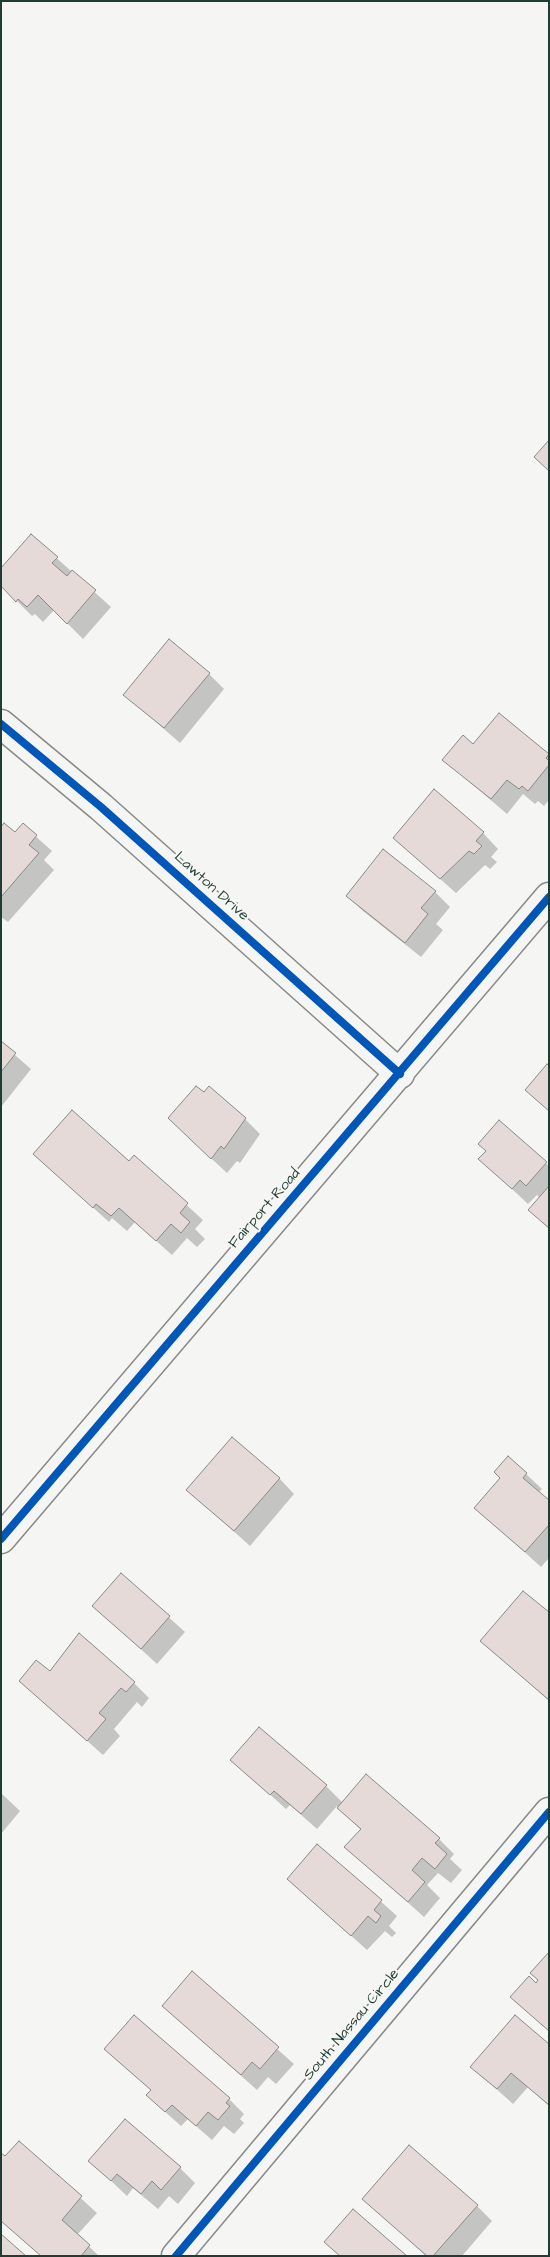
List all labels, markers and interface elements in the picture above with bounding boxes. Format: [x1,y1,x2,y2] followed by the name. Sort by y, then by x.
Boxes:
[170,849,252,925] street label: Lawton Drive
[225,1165,305,1253] street label: Fairport Road
[300,1966,404,2084] street label: South Nassau Circle

